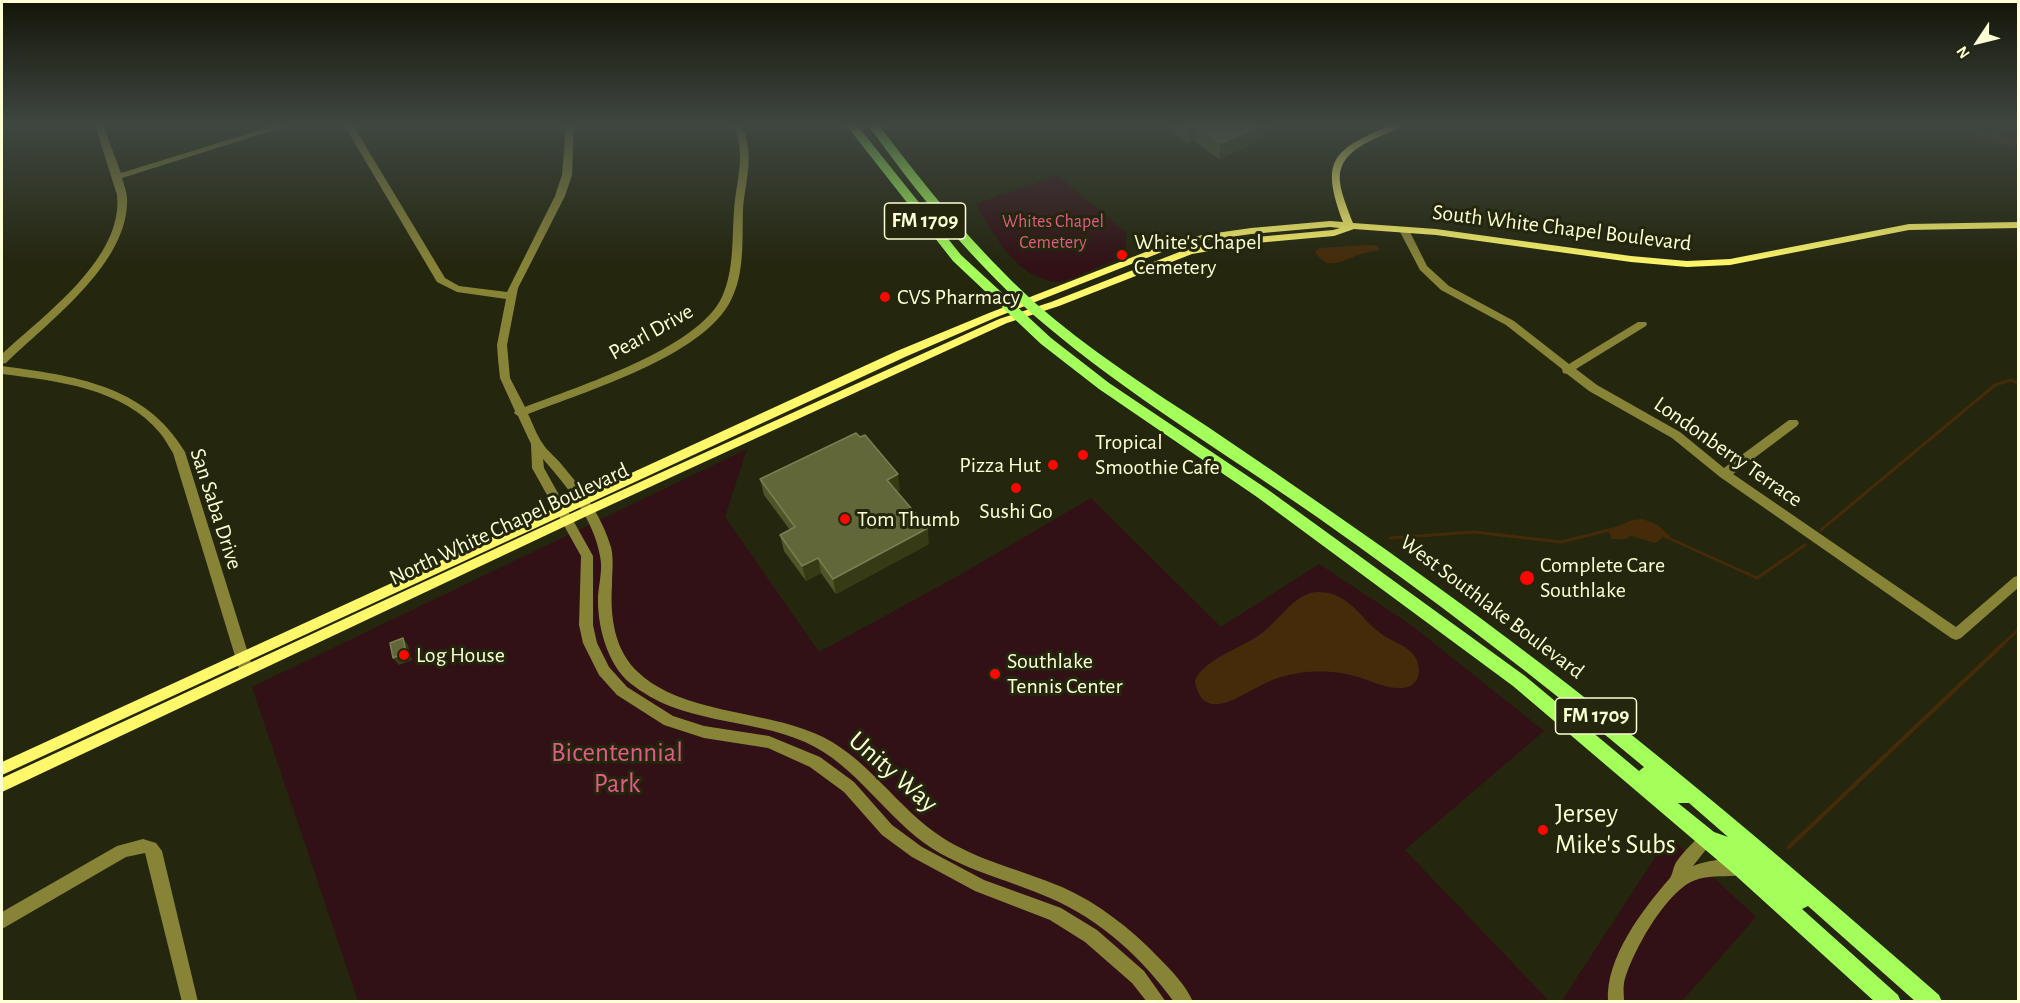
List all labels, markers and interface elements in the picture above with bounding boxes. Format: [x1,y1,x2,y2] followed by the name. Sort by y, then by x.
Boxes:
[1948,12,2008,72] north arrow
[1954,43,1973,61] text: N
[1431,199,1693,257] street label: South White Chapel Boulevard
[884,203,966,239] road number: FM 1709
[1002,211,1104,254] park label: Whites Chapel Cemetery
[1134,229,1262,280] place label: White's Chapel Cemetery
[1115,248,1129,262] marker: White's Chapel Cemetery
[897,284,1020,310] place label: CVS Pharmacy
[878,290,892,304] marker: CVS Pharmacy
[604,298,698,366] street label: Pearl Drive
[1649,391,1807,513] street label: Londonberry Terrace
[1095,429,1220,481] place label: Tropical Smoothie Cafe
[184,445,248,573] street label: San Saba Drive
[1076,448,1090,462] marker: Tropical Smoothie Cafe
[959,452,1041,478] place label: Pizza Hut
[385,457,633,591] street label: North White Chapel Boulevard
[1046,458,1060,472] marker: Pizza Hut
[1009,481,1023,495] marker: Sushi Go
[979,498,1053,524] place label: Sushi Go
[857,506,960,532] place label: Tom Thumb
[838,512,852,526] marker: Tom Thumb
[1395,529,1589,685] street label: West Southlake Boulevard
[1540,552,1665,604] place label: Complete Care Southlake
[1518,569,1536,587] marker: Complete Care Southlake
[416,642,505,668] place label: Log House
[397,648,411,662] marker: Log House
[1007,648,1122,700] place label: Southlake Tennis Center
[988,667,1002,681] marker: Southlake Tennis Center
[1556,698,1636,734] road number: FM 1709
[842,724,944,820] street label: Unity Way
[551,737,683,800] park label: Bicentennial Park
[1555,798,1676,861] place label: Jersey Mike's Subs
[1536,823,1550,837] marker: Jersey Mike's Subs

